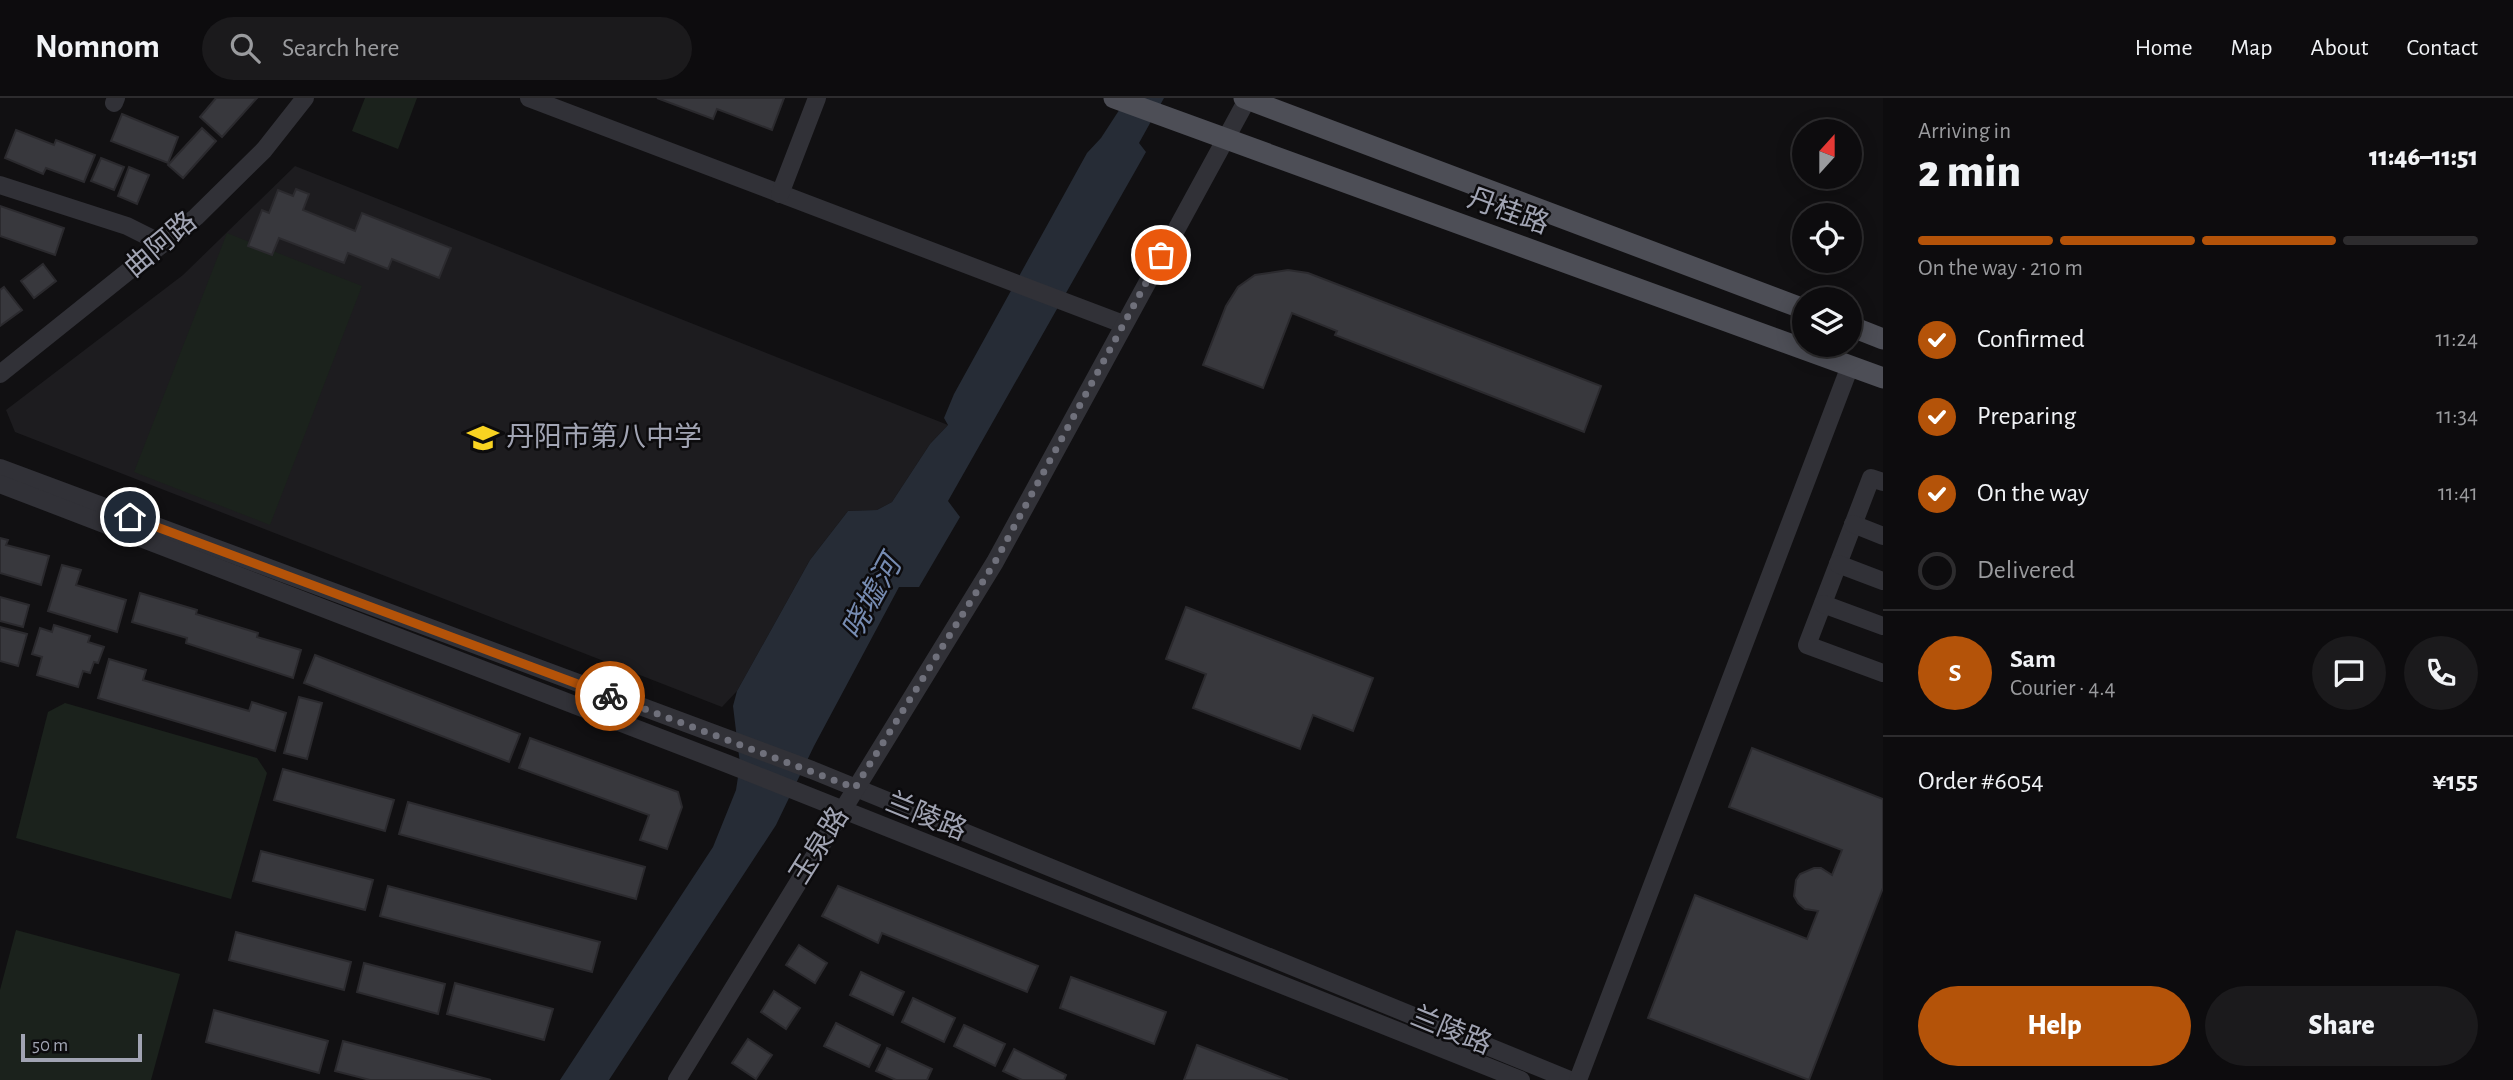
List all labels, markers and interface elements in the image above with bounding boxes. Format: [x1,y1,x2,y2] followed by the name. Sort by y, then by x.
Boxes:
[202,17,692,80] search box
[226,29,264,67] icon: search
[35,31,160,64] text: Nomnom
[282,35,400,61] text: Search here
[2135,36,2193,60] text: Home
[2231,36,2273,60] text: Map
[2311,36,2368,60] text: About
[2406,36,2478,60] text: Contact
[1792,119,1862,189] north arrow
[1792,119,1862,357] map controls
[1918,120,2011,143] text: Arriving in
[2369,144,2478,170] text: 11:46–11:51
[1918,149,2021,195] text: 2 min
[1464,183,1553,240] street label: 丹桂路
[1792,203,1862,273] button: locate
[119,206,202,283] street label: 曲阿路
[1131,225,1191,285] pin
[1142,236,1180,274] icon: bag
[1918,257,2083,280] text: On the way · 210 m
[1792,287,1862,357] button: layers
[1918,321,1956,359] icon: check
[1977,326,2085,352] text: Confirmed
[2435,328,2478,351] text: 11:24
[1918,398,1956,436] icon: check
[1977,403,2076,429] text: Preparing
[2436,405,2478,428] text: 11:34
[466,421,500,455] school or university icon: 丹阳市第八中学
[506,422,702,452] place label: 丹阳市第八中学
[1918,475,1956,513] icon: check
[1977,480,2089,506] text: On the way
[2438,482,2478,505] text: 11:41
[100,487,160,547] pin
[111,498,149,536] icon: home
[835,546,909,645] water label: 哓墟河
[1977,557,2075,583] text: Delivered
[2312,636,2386,710] button: chat
[2404,636,2478,710] button: phone
[2010,646,2056,672] text: Sam
[1949,660,1961,686] text: S
[575,661,645,731] courier
[591,677,629,715] icon: bike
[2010,677,2116,700] text: Courier · 4.4
[1918,768,2044,794] text: Order #6054
[2432,768,2478,794] text: ¥155
[882,786,971,846] street label: 兰陵路
[784,802,854,889] street label: 玉泉路
[1918,986,2191,1066] button: Help
[2205,986,2478,1066] button: Share
[1407,1000,1496,1060] street label: 兰陵路
[21,1031,142,1063] scale bar
[32,1036,68,1055] text: 50 m

